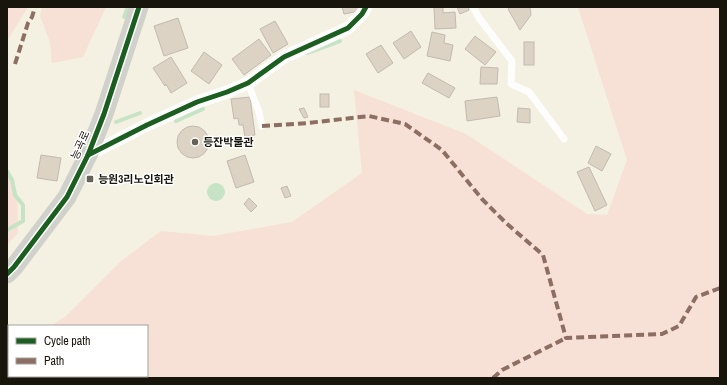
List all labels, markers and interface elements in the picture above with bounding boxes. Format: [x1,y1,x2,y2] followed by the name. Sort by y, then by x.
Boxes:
[67,128,93,162] street label: 능곡로
[203,135,254,149] place label: 등잔박물관
[190,137,200,147] marker: 등잔박물관
[98,172,174,186] place label: 능원3리노인회관
[85,174,95,184] marker: 능원3리노인회관
[8,325,148,377] legend
[44,333,91,349] text: Cycle path
[44,353,64,369] text: Path

